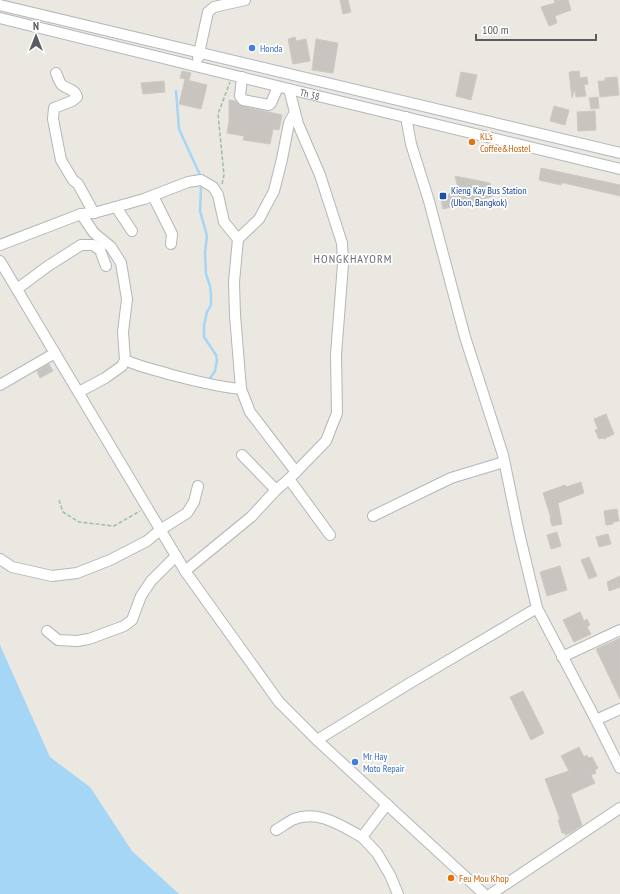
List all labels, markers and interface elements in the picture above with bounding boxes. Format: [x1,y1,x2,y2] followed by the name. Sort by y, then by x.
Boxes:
[16,16,56,56] north arrow
[476,16,596,42] scale bar
[33,19,39,33] text: N
[482,22,509,37] text: 100 m
[260,42,282,55] place label: Honda
[247,43,257,53] marker: Honda
[299,85,321,103] street label: Th 38
[480,130,531,155] place label: KL's Coffee&Hostel
[467,137,477,147] marker: KL's Coffee&Hostel
[451,184,527,209] place label: Kieng Kay Bus Station (Ubon, Bangkok)
[438,191,448,201] marker: Kieng Kay Bus Station (Ubon, Bangkok)
[314,251,392,266] district label: HONGKHAYORM
[363,750,405,775] place label: Mr Hay Moto Repair
[350,757,360,767] marker: Mr Hay Moto Repair
[459,872,509,885] place label: Feu Mou Khop
[446,873,456,883] marker: Feu Mou Khop

